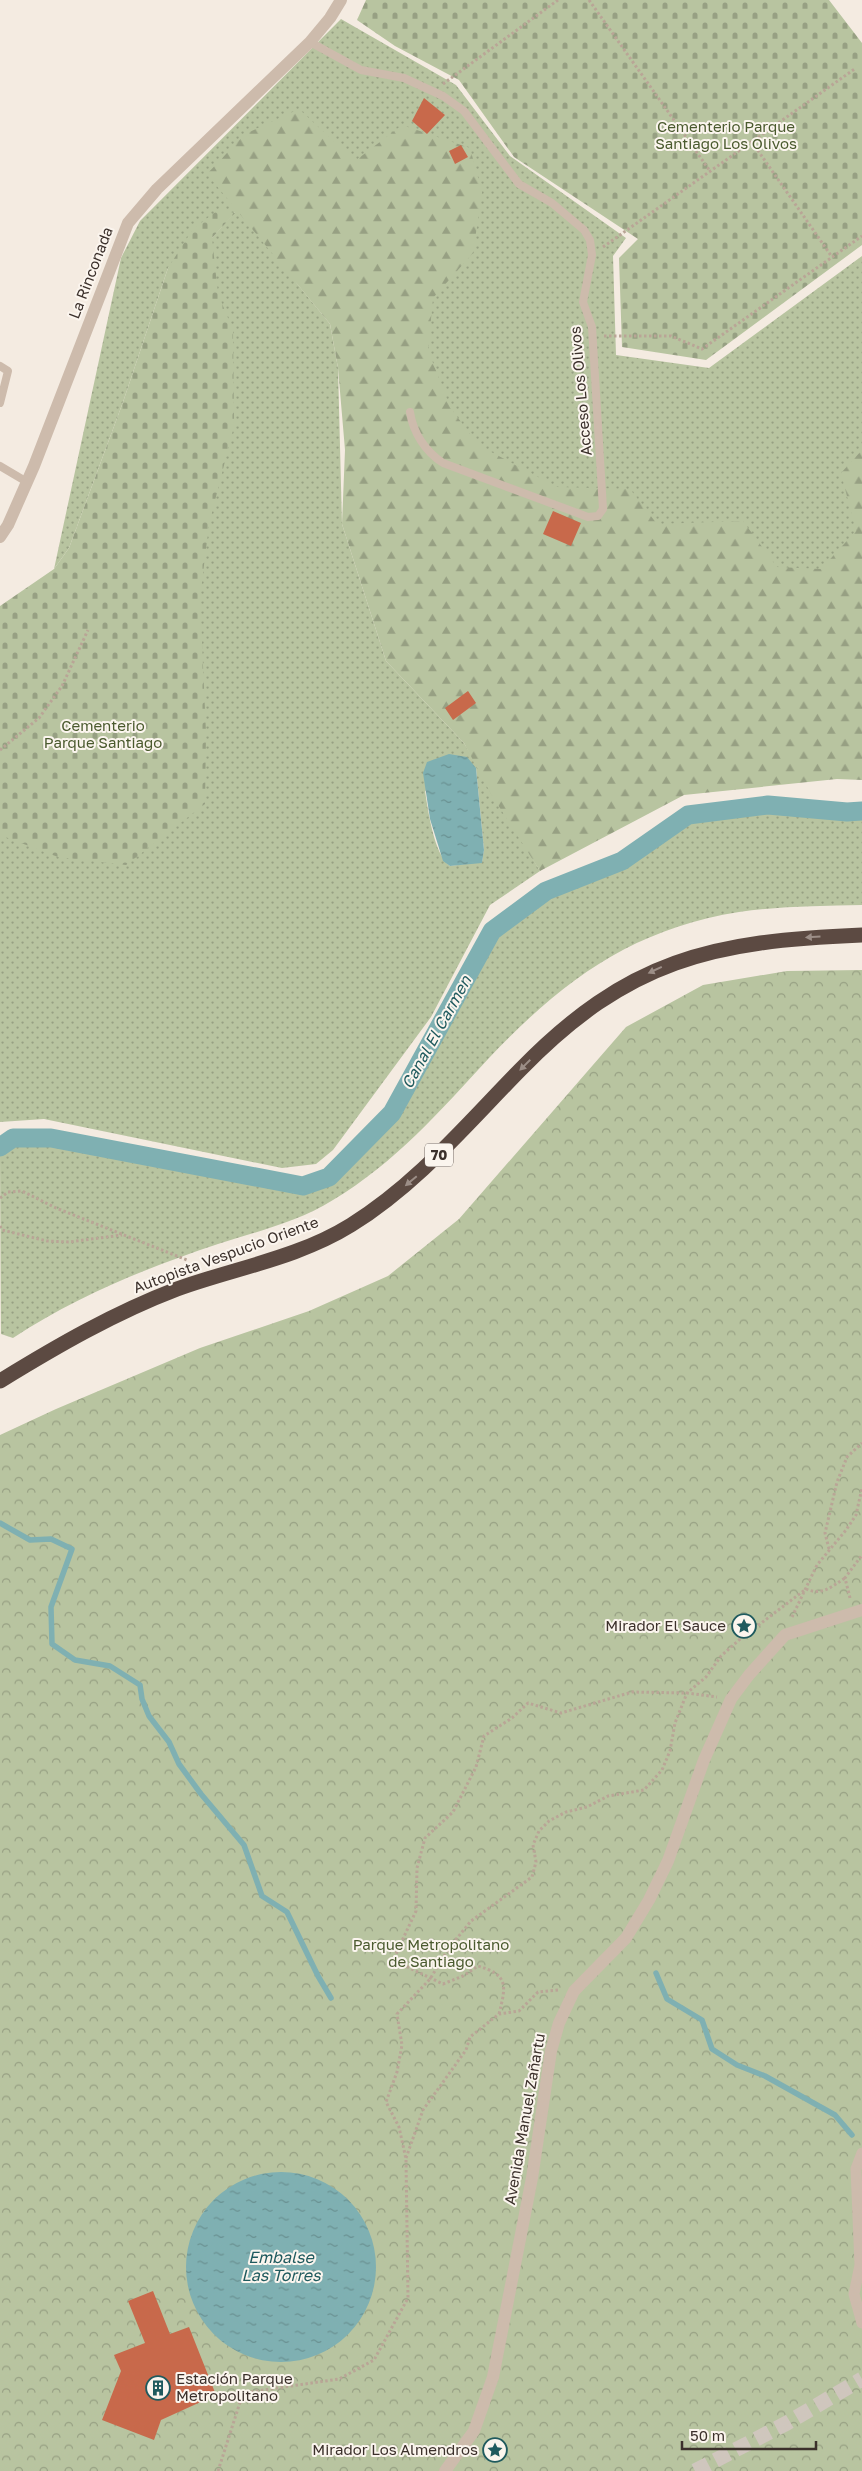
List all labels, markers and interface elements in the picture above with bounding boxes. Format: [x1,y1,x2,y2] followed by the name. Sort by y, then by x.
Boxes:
[655,117,797,152] park label: Cementerio Parque Santiago Los Olivos
[64,224,116,321] street label: La Rinconada
[565,326,595,456] street label: Acceso Los Olivos
[44,716,162,751] park label: Cementerio Parque Santiago
[805,934,821,942] one-way arrow
[648,967,662,975] one-way arrow
[397,971,476,1092] water label: Canal El Carmen
[519,1059,531,1071] one-way arrow
[425,1144,453,1166] road number: 70
[405,1176,418,1187] one-way arrow
[131,1212,321,1296] street label: Autopista Vespucio Oriente
[731,1613,757,1639] place icon: Mirador El Sauce
[605,1616,726,1634] place label: Mirador El Sauce
[353,1935,509,1970] park label: Parque Metropolitano de Santiago
[500,2032,548,2206] street label: Avenida Manuel Zañartu
[242,2247,322,2285] water label: Embalse Las Torres
[176,2369,293,2404] place label: Estación Parque Metropolitano
[145,2375,171,2401] building icon: Estación Parque Metropolitano
[682,2418,816,2450] scale bar
[690,2426,725,2444] text: 50 m
[482,2437,508,2463] place icon: Mirador Los Almendros
[312,2440,478,2458] place label: Mirador Los Almendros

